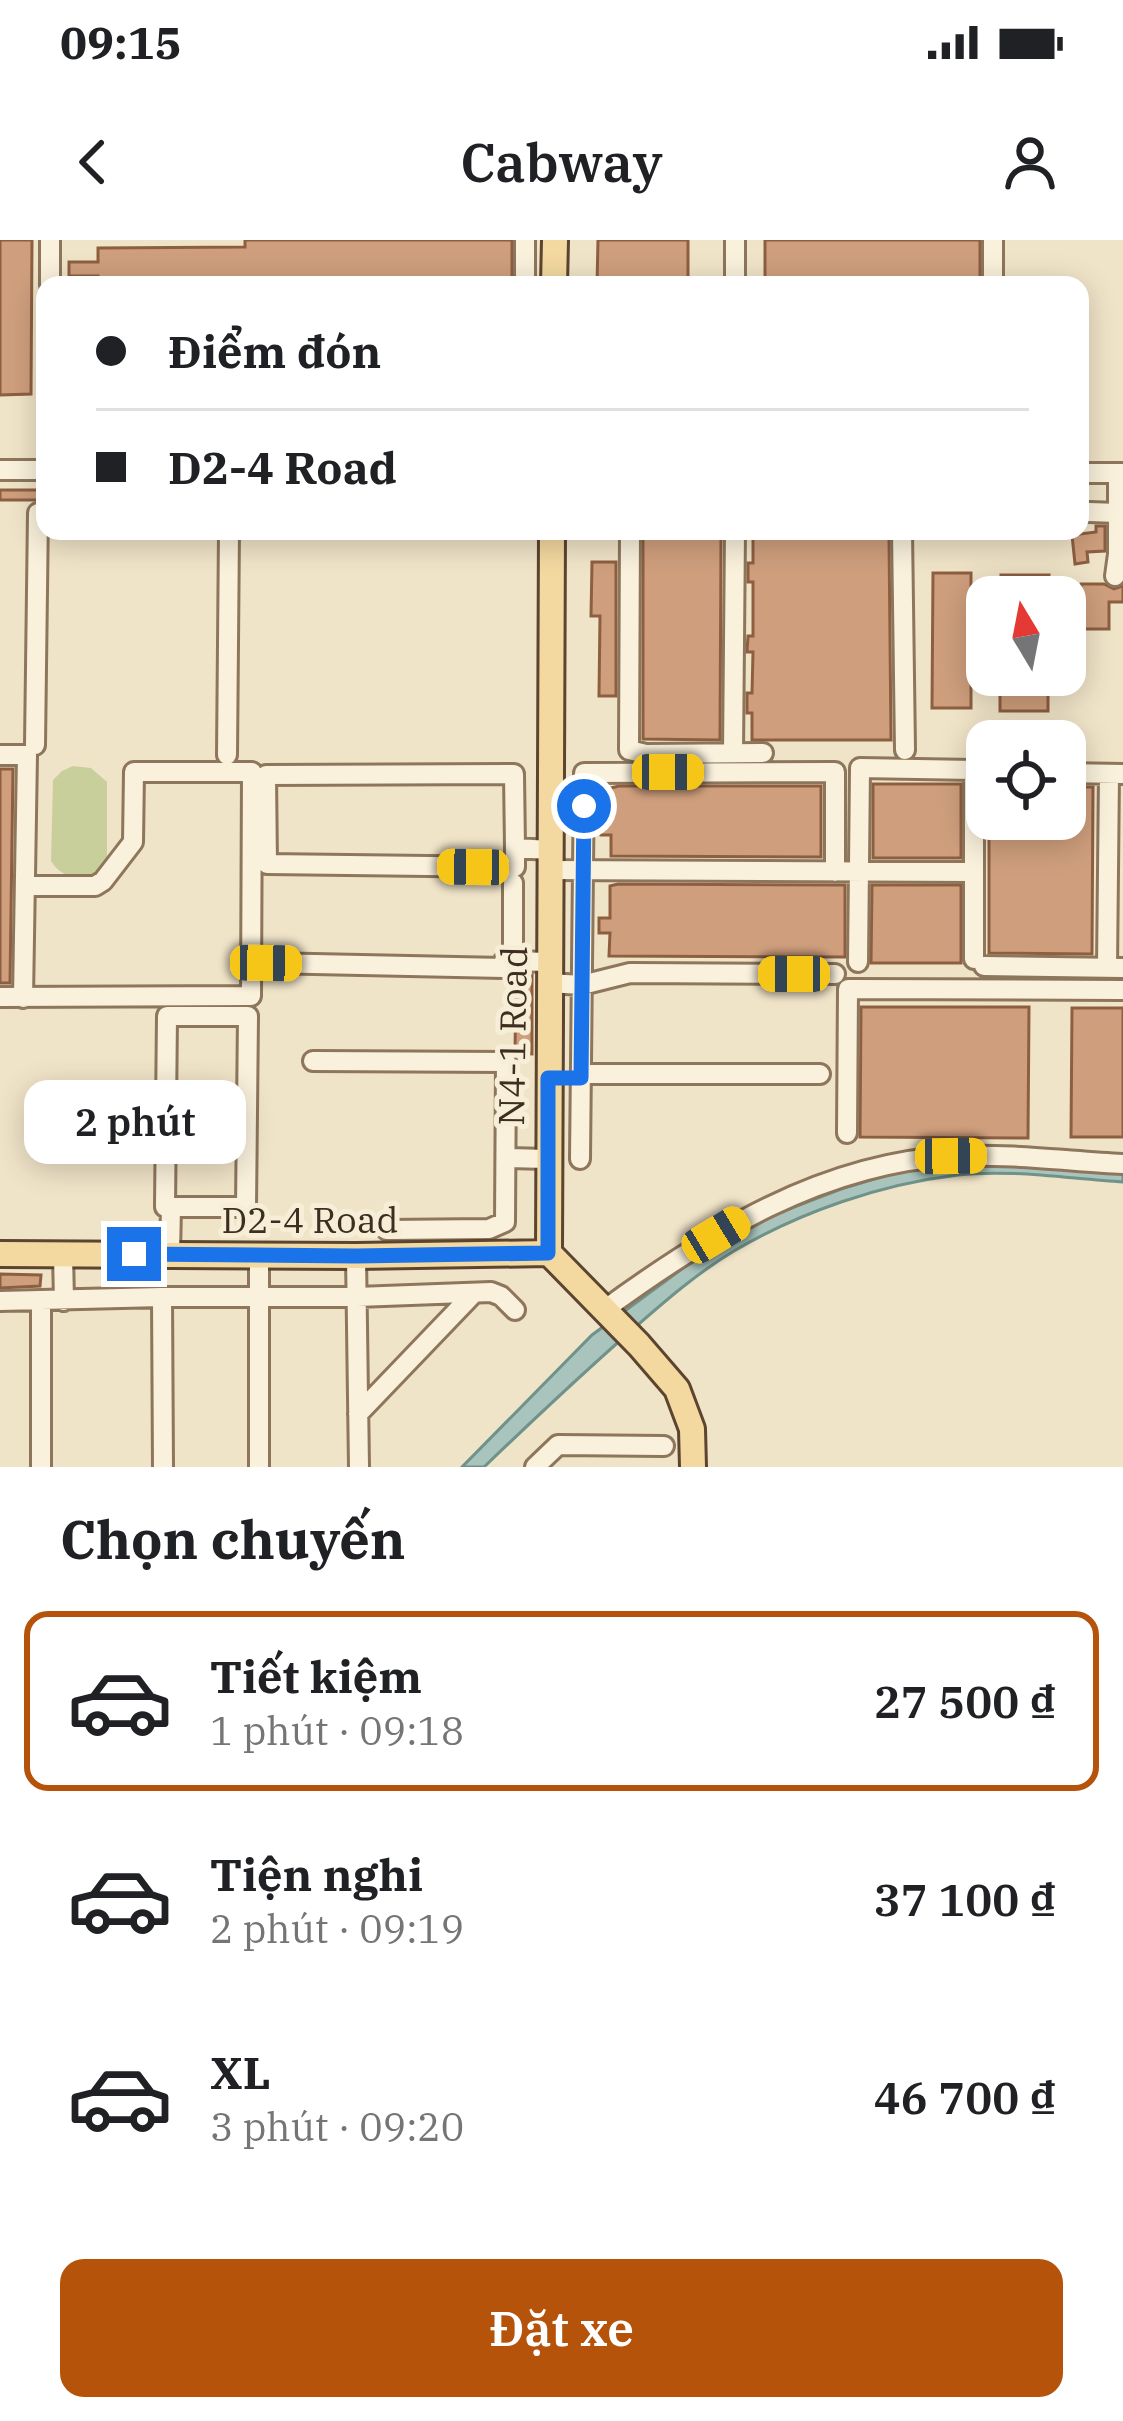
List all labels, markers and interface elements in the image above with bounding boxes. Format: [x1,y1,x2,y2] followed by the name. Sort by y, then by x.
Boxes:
[60,13,182,71] text: 09:15
[460,127,663,197] text: Cabway
[60,129,126,195] icon: back
[997,129,1063,195] icon: person
[168,322,381,380] text: Điểm đón
[168,438,397,496] text: D2-4 Road
[966,576,1086,696] north arrow
[966,576,1086,840] map controls
[966,720,1086,840] button: locate
[632,754,704,790] car
[557,779,611,833] route start
[437,848,509,886] car
[230,944,302,982] car
[487,946,537,1126] street label: N4-1 Road
[758,956,830,992] car
[23,1080,245,1164] callout: 2 phút
[74,1096,196,1147] text: 2 phút
[915,1137,987,1175] car
[222,1196,398,1243] street label: D2-4 Road
[676,1201,756,1269] car
[107,1227,161,1281] route end
[60,1504,406,1574] text: Chọn chuyến
[66,1647,174,1755] icon: car
[210,1647,422,1705] text: Tiết kiệm
[874,1672,1057,1730] text: 27 500 ₫
[210,1705,464,1756] text: 1 phút · 09:18
[66,1845,174,1953] icon: car
[210,1845,423,1903] text: Tiện nghi
[874,1870,1057,1928] text: 37 100 ₫
[210,1903,464,1954] text: 2 phút · 09:19
[66,2043,174,2151] icon: car
[210,2043,271,2101] text: XL
[874,2068,1057,2126] text: 46 700 ₫
[210,2101,464,2152] text: 3 phút · 09:20
[60,2259,1063,2397] button: Đặt xe

